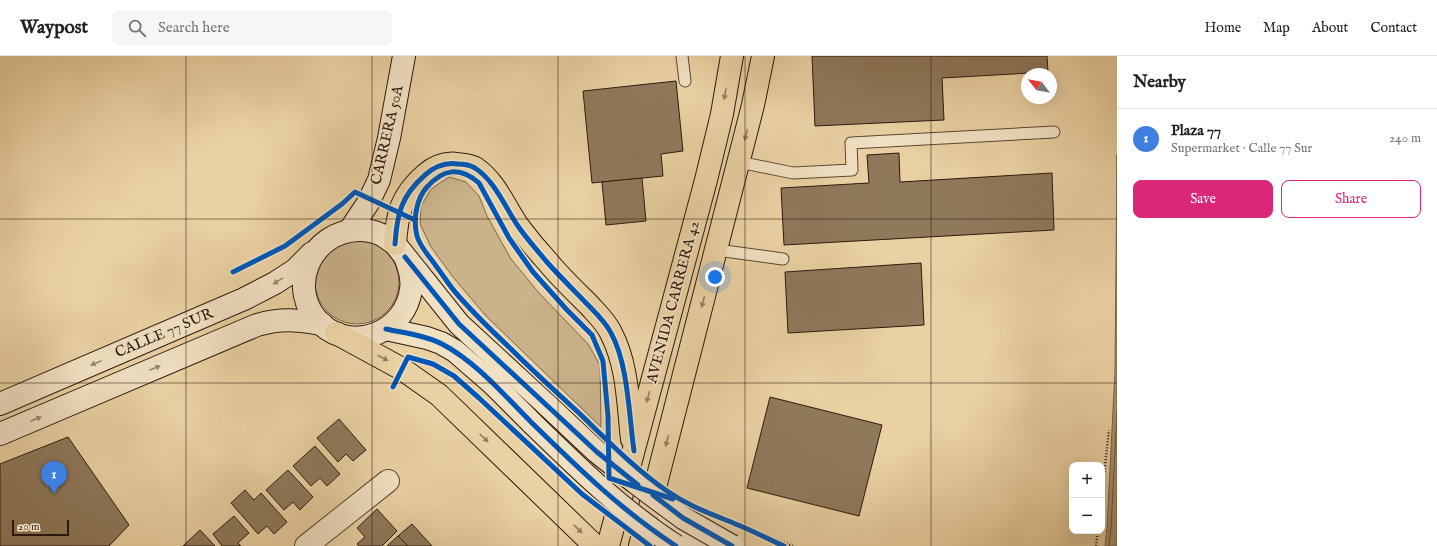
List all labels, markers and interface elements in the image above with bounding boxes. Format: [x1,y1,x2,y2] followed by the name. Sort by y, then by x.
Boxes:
[112,10,392,46] search box
[20,16,88,40] text: Waypost
[126,17,148,39] icon: search
[158,18,230,37] text: Search here
[1205,19,1241,37] text: Home
[1263,19,1290,37] text: Map
[1312,19,1348,37] text: About
[1370,19,1417,37] text: Contact
[1021,68,1057,104] north arrow
[1133,72,1186,93] text: Nearby
[366,83,408,187] street label: CARRERA 50A
[722,88,728,100] one-way arrow
[1171,121,1221,140] text: Plaza 77
[742,129,748,141] one-way arrow
[1144,130,1148,147] text: 1
[1389,130,1421,147] text: 240 m
[1171,140,1312,157] text: Supermarket · Calle 77 Sur
[1133,180,1273,218] button: Save
[1281,180,1421,218] button: Share
[642,219,704,386] street label: AVENIDA CARRERA 42
[705,267,725,287] your location
[273,277,283,285] one-way arrow
[700,296,706,308] one-way arrow
[112,304,217,362] street label: CALLE 77 SUR
[377,355,389,362] one-way arrow
[90,360,101,366] one-way arrow
[150,365,161,371] one-way arrow
[645,391,651,403] one-way arrow
[30,416,41,422] one-way arrow
[479,434,489,443] one-way arrow
[664,435,670,448] one-way arrow
[41,461,67,494] pin: 1
[1069,462,1105,534] map controls
[1069,462,1105,498] button: +
[1069,498,1105,534] button: −
[12,518,69,537] scale bar
[18,520,39,534] text: 20 m
[573,524,583,534] one-way arrow

